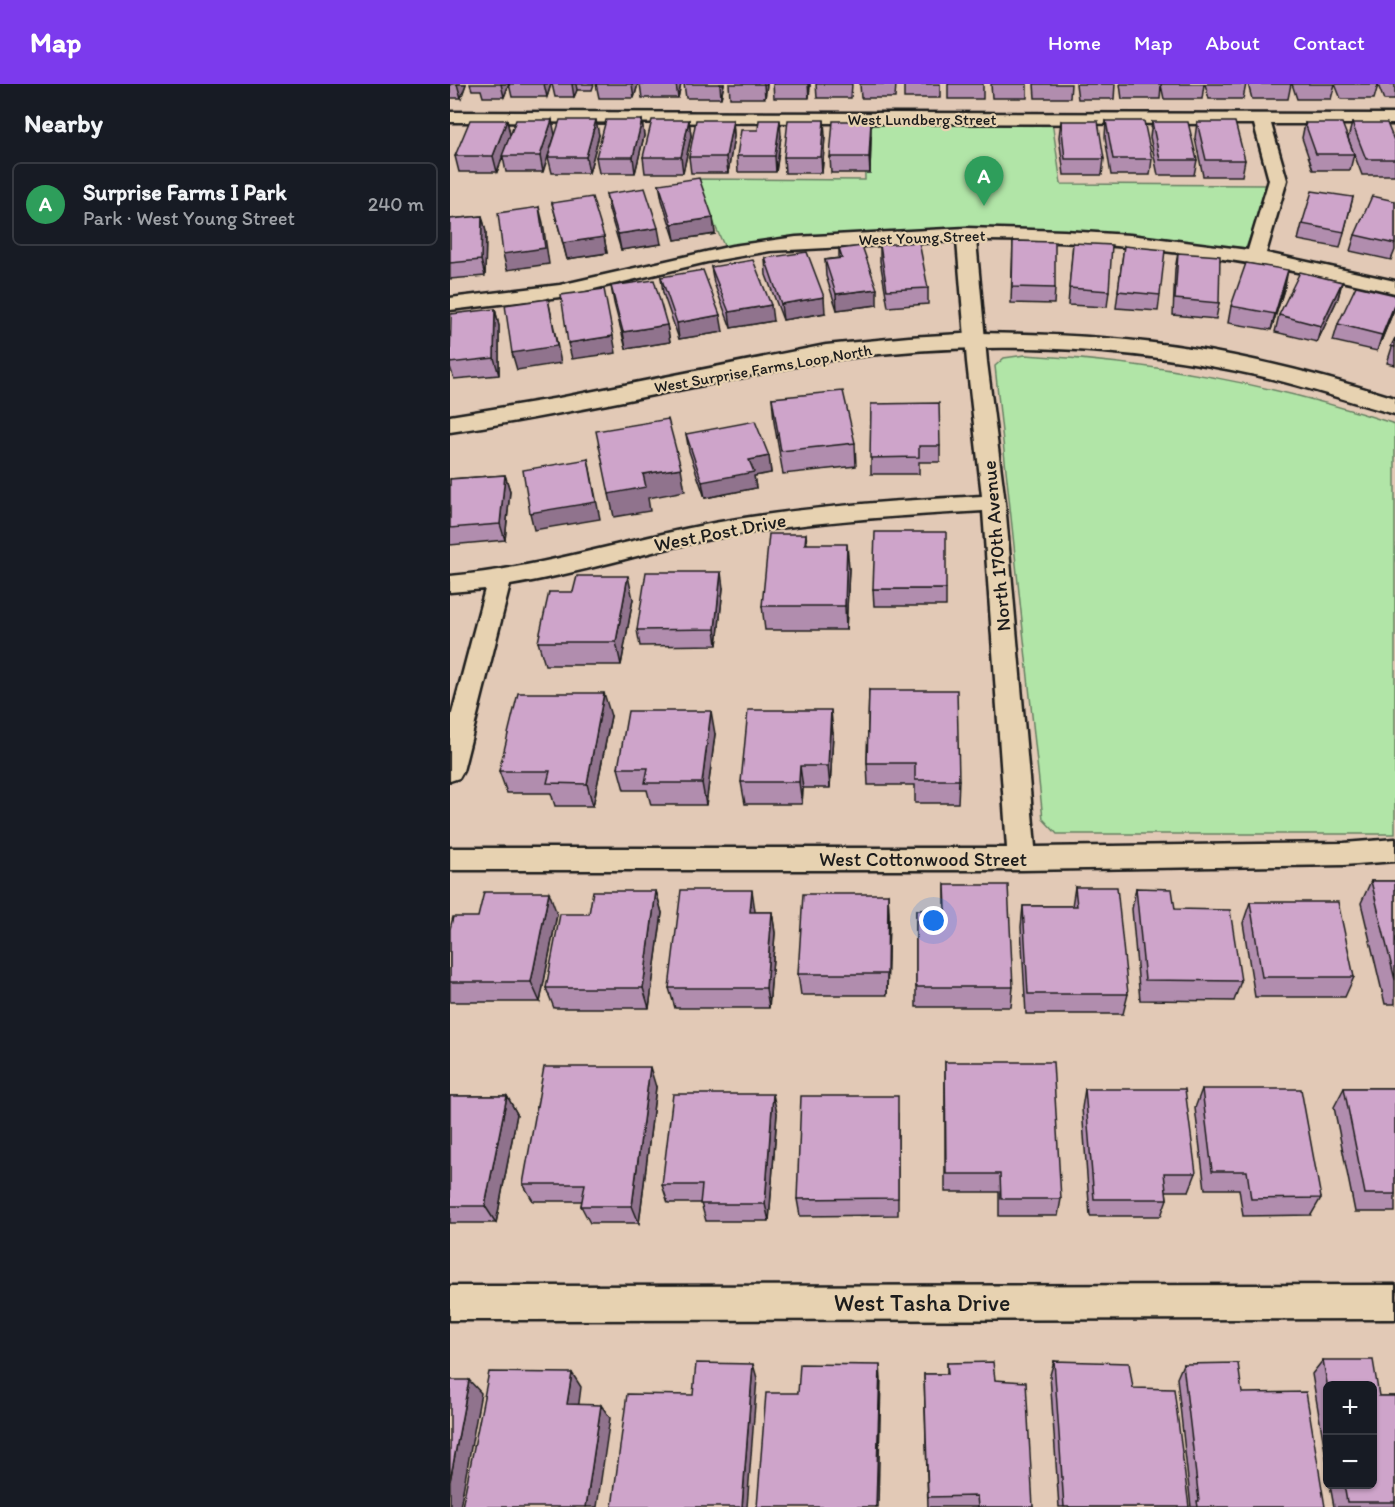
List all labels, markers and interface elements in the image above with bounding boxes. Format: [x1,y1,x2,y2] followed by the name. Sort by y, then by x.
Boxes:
[30,25,81,59] text: Map
[1048,30,1101,55] text: Home
[1134,30,1173,55] text: Map
[1206,30,1260,55] text: About
[1293,30,1365,55] text: Contact
[24,107,103,139] text: Nearby
[848,110,996,129] street label: West Lundberg Street
[964,156,1004,206] pin: A
[83,179,287,206] text: Surprise Farms I Park
[39,192,52,216] text: A
[368,192,424,216] text: 240 m
[83,206,295,230] text: Park · West Young Street
[858,226,986,249] street label: West Young Street
[653,340,874,397] street label: West Surprise Farms Loop North
[977,460,1015,632] street label: North 170th Avenue
[652,507,788,557] street label: West Post Drive
[819,847,1028,871] street label: West Cottonwood Street
[919,906,948,935] your location
[834,1288,1010,1317] street label: West Tasha Drive
[1323,1381,1377,1489] map controls
[1323,1381,1377,1435] button: +
[1323,1435,1377,1489] button: −

